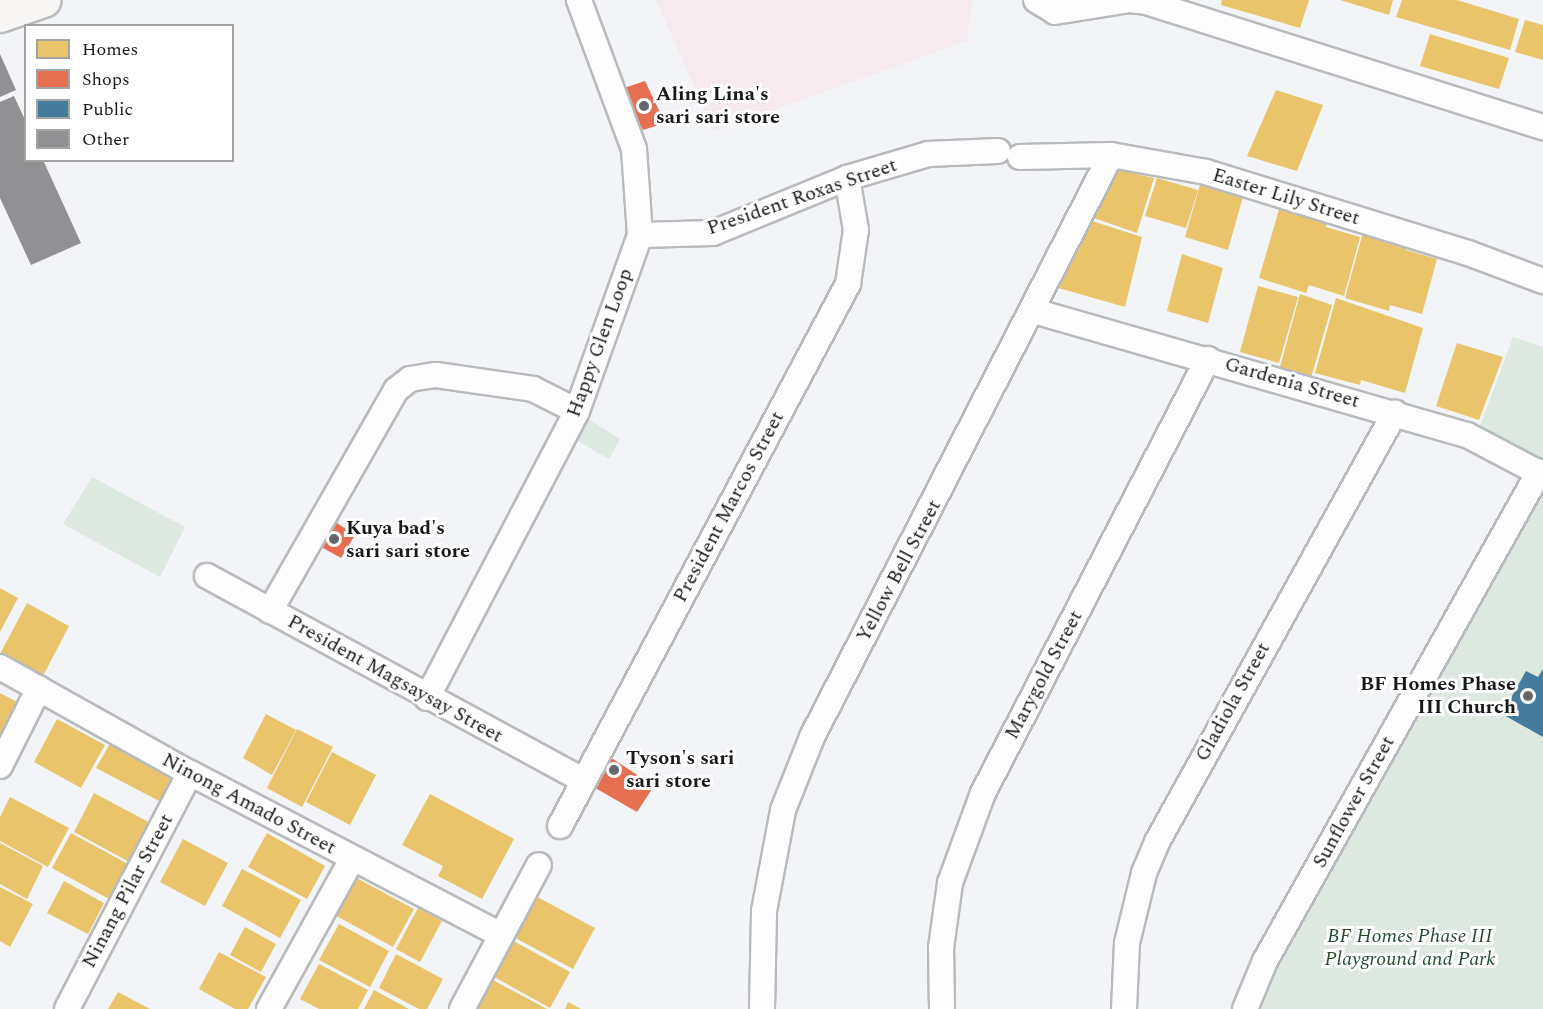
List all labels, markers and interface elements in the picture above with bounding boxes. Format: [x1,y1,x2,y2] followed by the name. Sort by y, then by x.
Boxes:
[24,24,234,162] legend
[82,36,138,63] text: Homes
[82,66,130,93] text: Shops
[656,83,780,130] place label: Aling Lina's sari sari store
[82,96,133,123] text: Public
[637,99,651,113] marker: Aling Lina's sari sari store
[82,126,129,153] text: Other
[704,153,900,241] street label: President Roxas Street
[1209,163,1363,231] street label: Easter Lily Street
[562,265,638,421] street label: Happy Glen Loop
[1222,352,1362,414] street label: Gardenia Street
[668,407,790,607] street label: President Marcos Street
[851,496,947,646] street label: Yellow Bell Street
[346,516,470,563] place label: Kuya bad's sari sari store
[327,532,341,546] marker: Kuya bad's sari sari store
[1000,606,1088,744] street label: Marygold Street
[283,610,507,748] street label: President Magsaysay Street
[1190,638,1276,766] street label: Gladiola Street
[1360,672,1516,719] place label: BF Homes Phase III Church
[1521,689,1535,703] marker: BF Homes Phase III Church
[1308,732,1400,872] street label: Sunflower Street
[626,746,735,793] place label: Tyson's sari sari store
[158,748,340,860] street label: Ninong Amado Street
[607,763,621,777] marker: Tyson's sari sari store
[77,810,179,972] street label: Ninang Pilar Street
[1324,924,1496,971] park label: BF Homes Phase III Playground and Park

